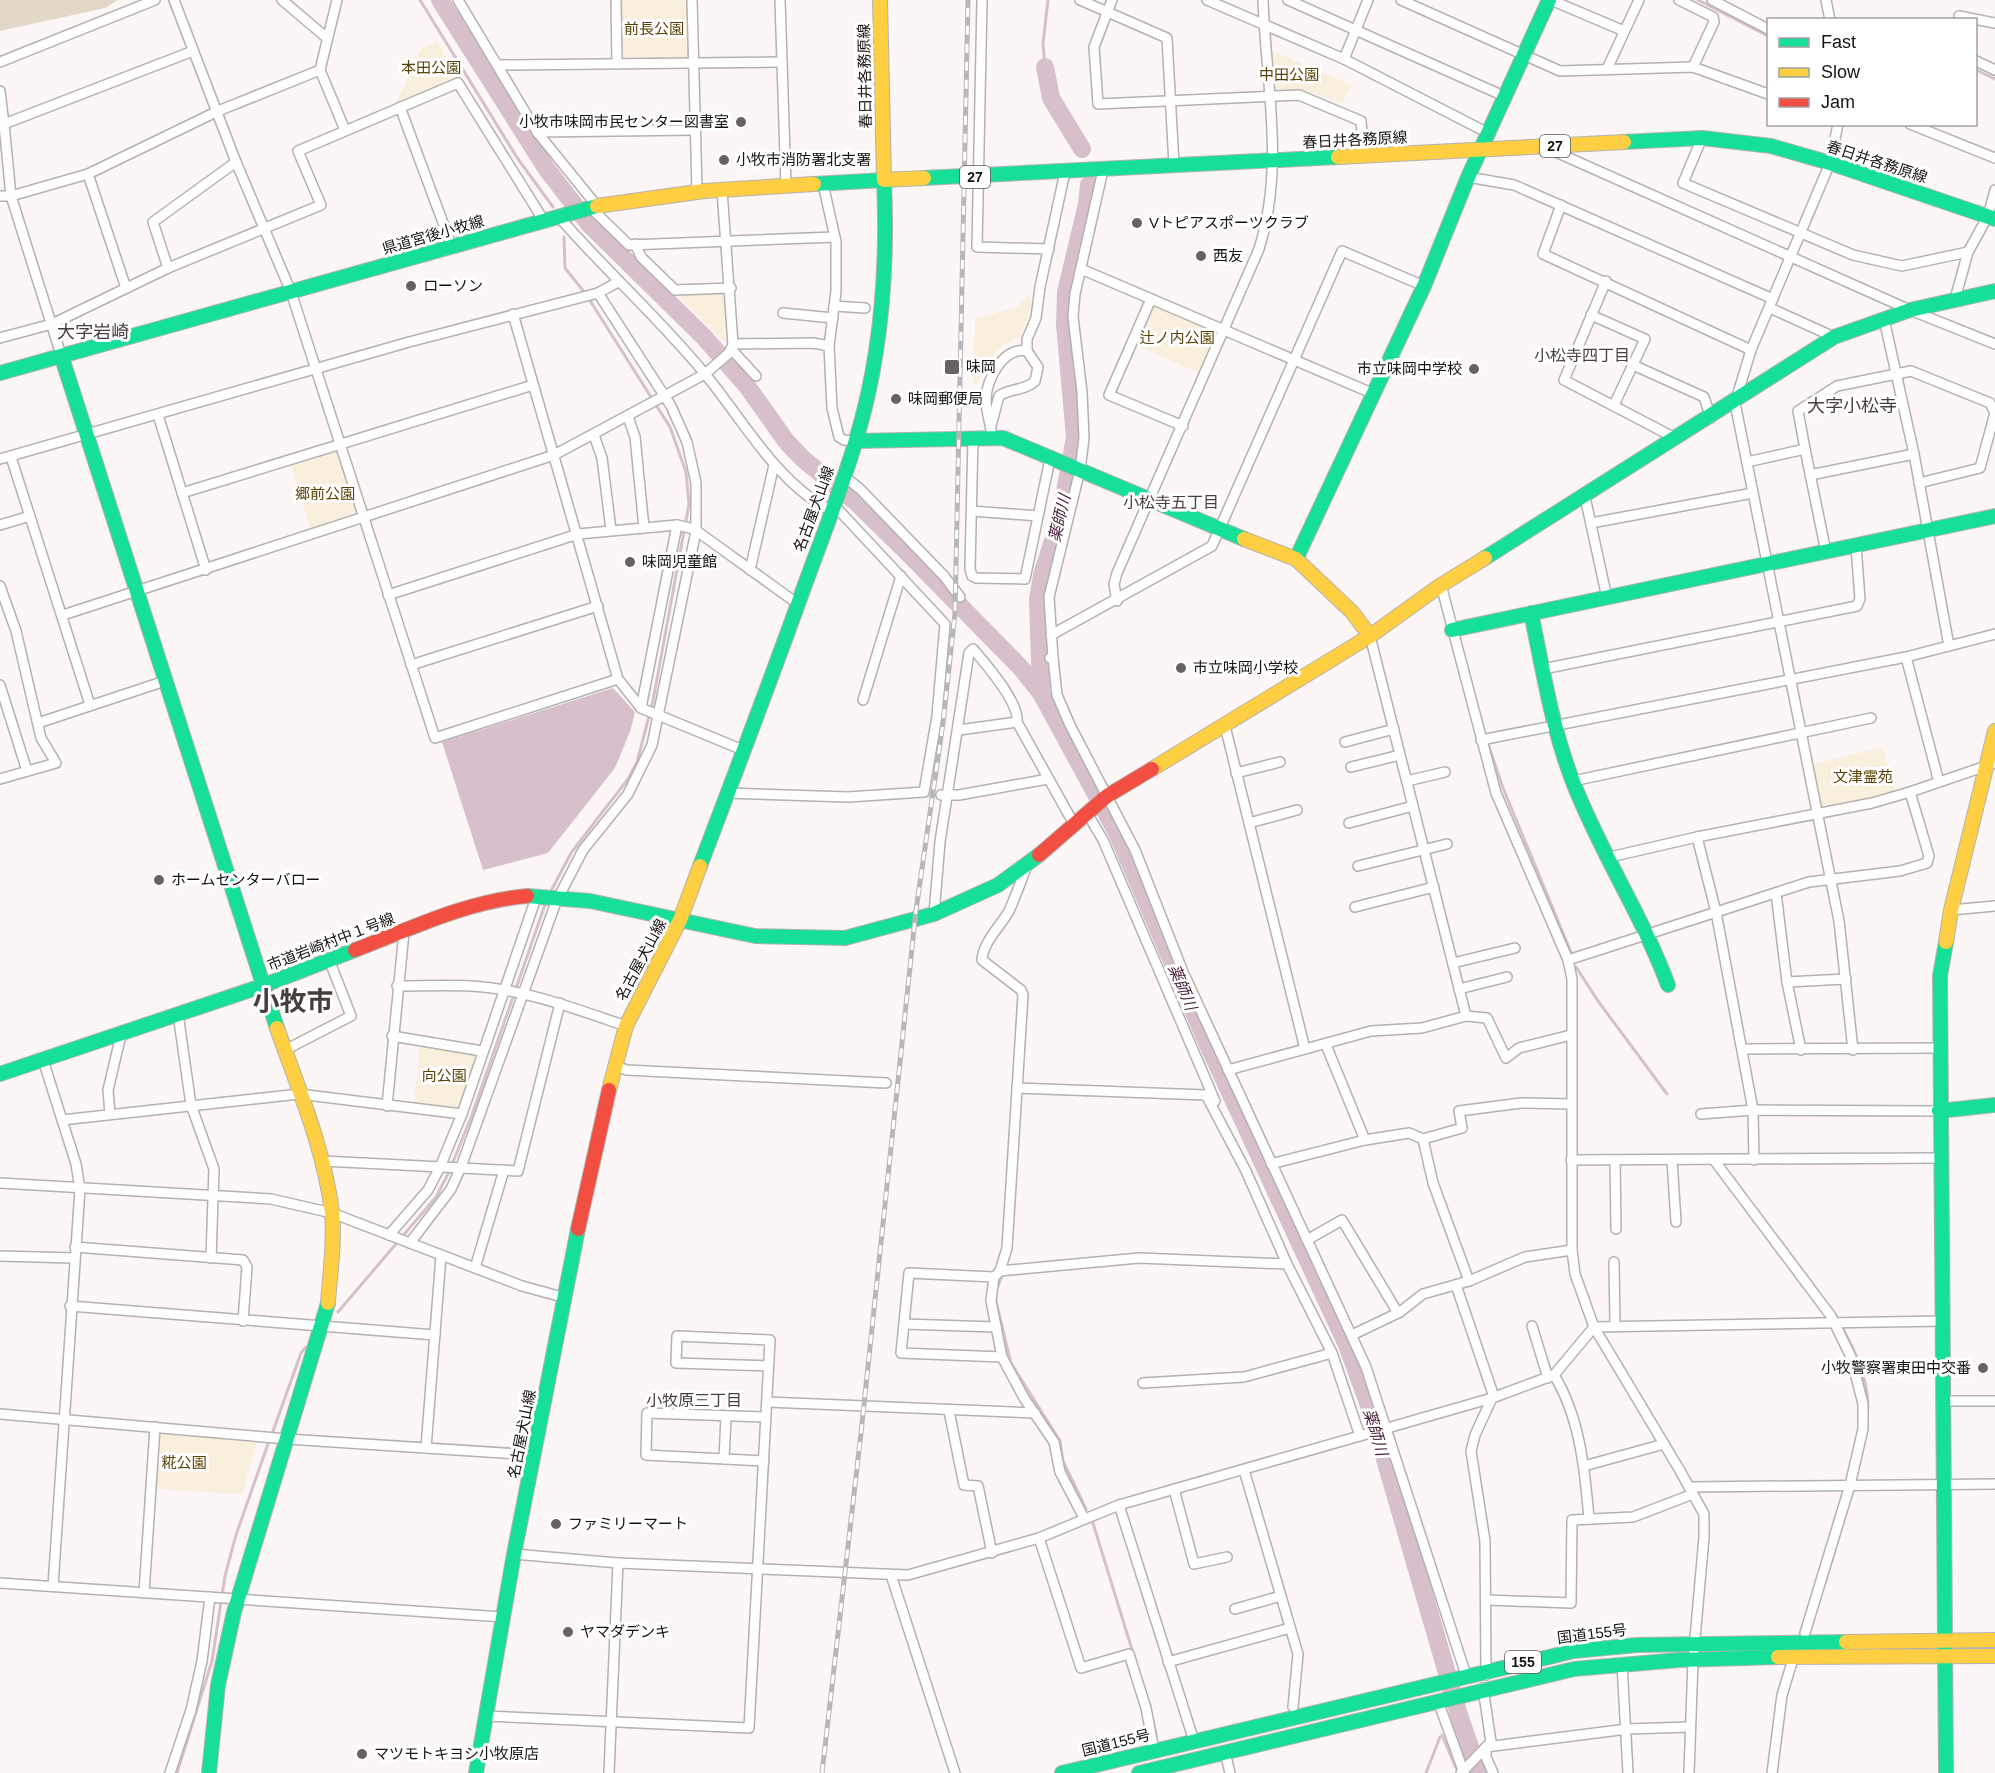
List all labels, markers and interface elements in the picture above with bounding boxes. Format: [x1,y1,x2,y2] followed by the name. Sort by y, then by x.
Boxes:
[1767,18,1977,126] legend
[624,20,684,37] park label: 前長公園
[855,23,874,129] street label: 春日井各務原線
[1821,32,1856,52] text: Fast
[401,59,461,76] park label: 本田公園
[1821,62,1861,82] text: Slow
[1259,66,1319,83] park label: 中田公園
[1821,92,1855,112] text: Jam
[519,113,729,130] place label: 小牧市味岡市民センター図書室
[734,115,748,129] marker: 小牧市味岡市民センター図書室
[1302,128,1408,151] street label: 春日井各務原線
[1540,135,1570,157] road number: 27
[1825,137,1930,186] street label: 春日井各務原線
[736,151,871,168] place label: 小牧市消防署北支署
[717,153,731,167] marker: 小牧市消防署北支署
[960,166,990,188] road number: 27
[380,212,486,257] street label: 県道宮後小牧線
[1149,214,1309,231] place label: Vトピアスポーツクラブ
[1130,216,1144,230] marker: Vトピアスポーツクラブ
[1213,247,1243,264] place label: 西友
[1194,249,1208,263] marker: 西友
[423,277,483,294] place label: ローソン
[404,279,418,293] marker: ローソン
[57,322,129,342] district label: 大字岩崎
[1139,329,1215,346] park label: 辻ノ内公園
[1534,347,1630,364] district label: 小松寺四丁目
[943,358,961,376] marker: 味岡
[966,358,996,375] place label: 味岡
[1357,360,1462,377] place label: 市立味岡中学校
[1467,362,1481,376] marker: 市立味岡中学校
[908,390,983,407] place label: 味岡郵便局
[889,392,903,406] marker: 味岡郵便局
[1807,396,1897,416] district label: 大字小松寺
[790,464,837,554] street label: 名古屋犬山線
[295,485,355,502] park label: 郷前公園
[1046,491,1074,543] water label: 薬師川
[1123,494,1219,511] district label: 小松寺五丁目
[642,553,717,570] place label: 味岡児童館
[623,555,637,569] marker: 味岡児童館
[1193,659,1298,676] place label: 市立味岡小学校
[1174,661,1188,675] marker: 市立味岡小学校
[1833,768,1893,785] park label: 文津霊苑
[171,871,320,888] place label: ホームセンターバロー
[152,873,166,887] marker: ホームセンターバロー
[265,909,397,974] street label: 市道岩崎村中１号線
[612,916,669,1003] street label: 名古屋犬山線
[1165,962,1201,1014] water label: 薬師川
[253,987,334,1017] district label: 小牧市
[421,1067,467,1084] park label: 向公園
[1821,1359,1971,1376] place label: 小牧警察署東田中交番
[1976,1361,1990,1375] marker: 小牧警察署東田中交番
[505,1388,538,1480] street label: 名古屋犬山線
[646,1392,742,1409] district label: 小牧原三丁目
[1360,1407,1391,1459] water label: 薬師川
[161,1454,207,1471] park label: 糀公園
[568,1515,688,1532] place label: ファミリーマート
[549,1517,563,1531] marker: ファミリーマート
[1556,1621,1628,1646] street label: 国道155号
[580,1623,670,1640] place label: ヤマダデンキ
[561,1625,575,1639] marker: ヤマダデンキ
[1505,1651,1541,1673] road number: 155
[1080,1726,1152,1759] street label: 国道155号
[374,1745,539,1762] place label: マツモトキヨシ小牧原店
[355,1747,369,1761] marker: マツモトキヨシ小牧原店

